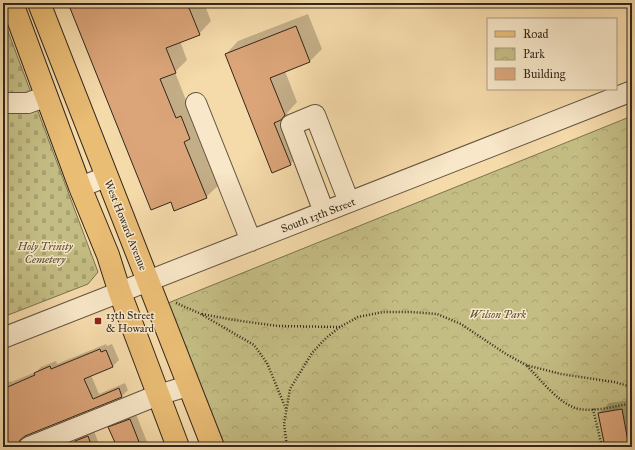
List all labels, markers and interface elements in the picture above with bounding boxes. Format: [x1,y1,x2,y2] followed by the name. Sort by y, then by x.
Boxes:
[487,18,617,90] legend
[523,27,549,41] text: Road
[523,47,545,61] text: Park
[523,67,566,82] text: Building
[101,178,150,273] street label: West Howard Avenue
[279,195,357,236] street label: South 13th Street
[16,240,73,266] park label: Holy Trinity Cemetery
[470,308,526,321] park label: Wilson Park
[106,309,155,335] place label: 13th Street & Howard
[93,316,103,326] marker: 13th Street & Howard

